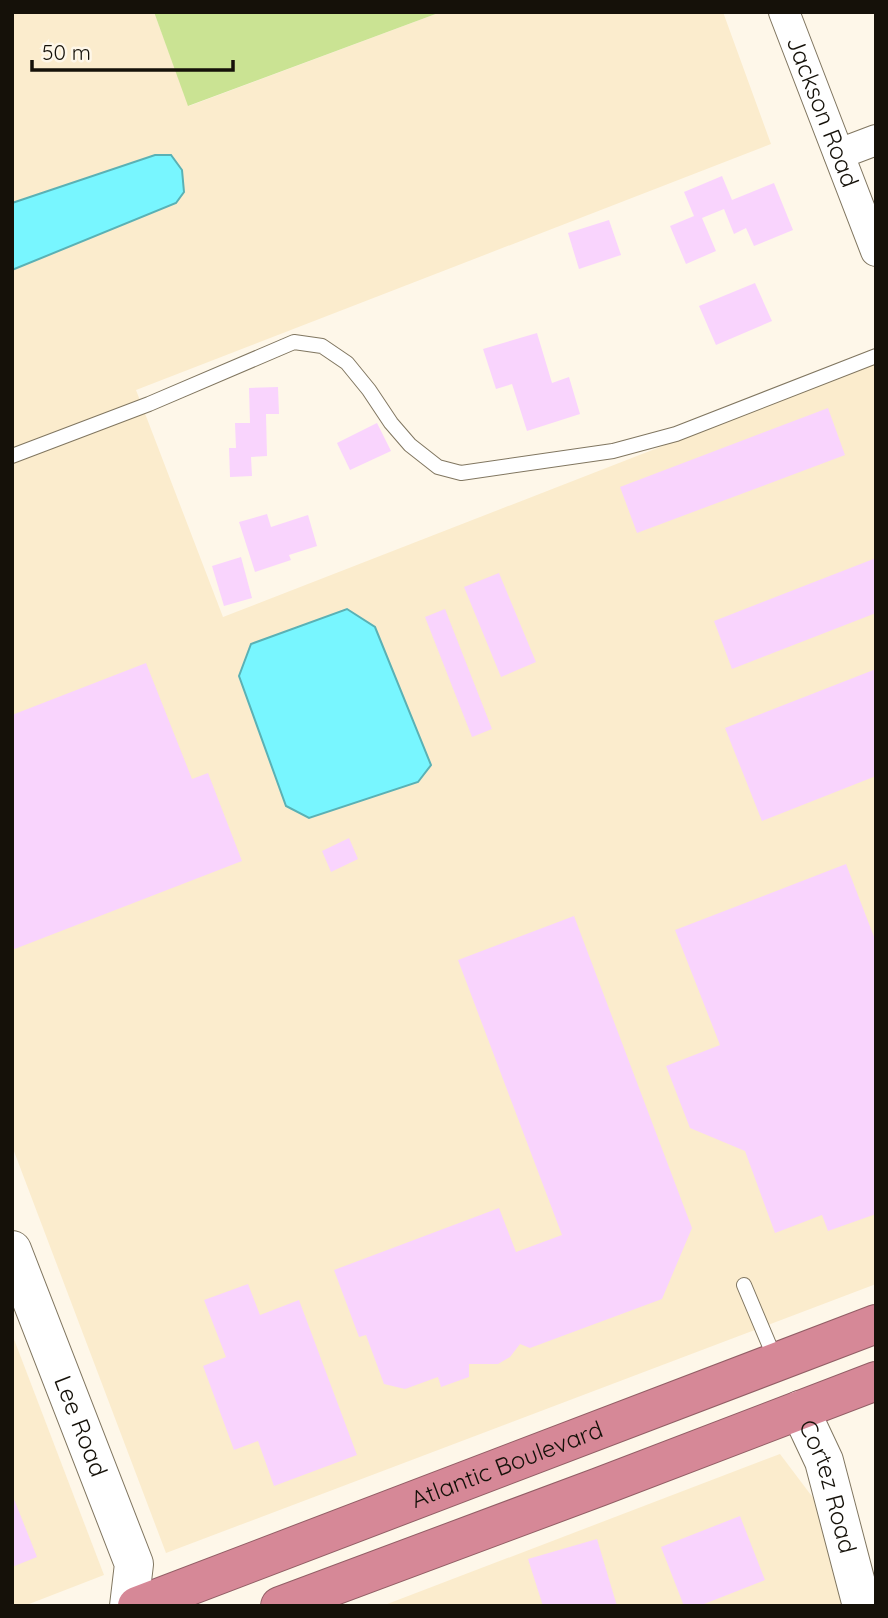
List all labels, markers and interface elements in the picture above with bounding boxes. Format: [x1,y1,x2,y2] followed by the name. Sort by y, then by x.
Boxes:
[32,28,233,72] scale bar
[781,32,866,191] street label: Jackson Road
[42,39,91,65] text: 50 m
[48,1371,115,1481] street label: Lee Road
[407,1414,607,1514] street label: Atlantic Boulevard
[793,1415,864,1556] street label: Cortez Road

